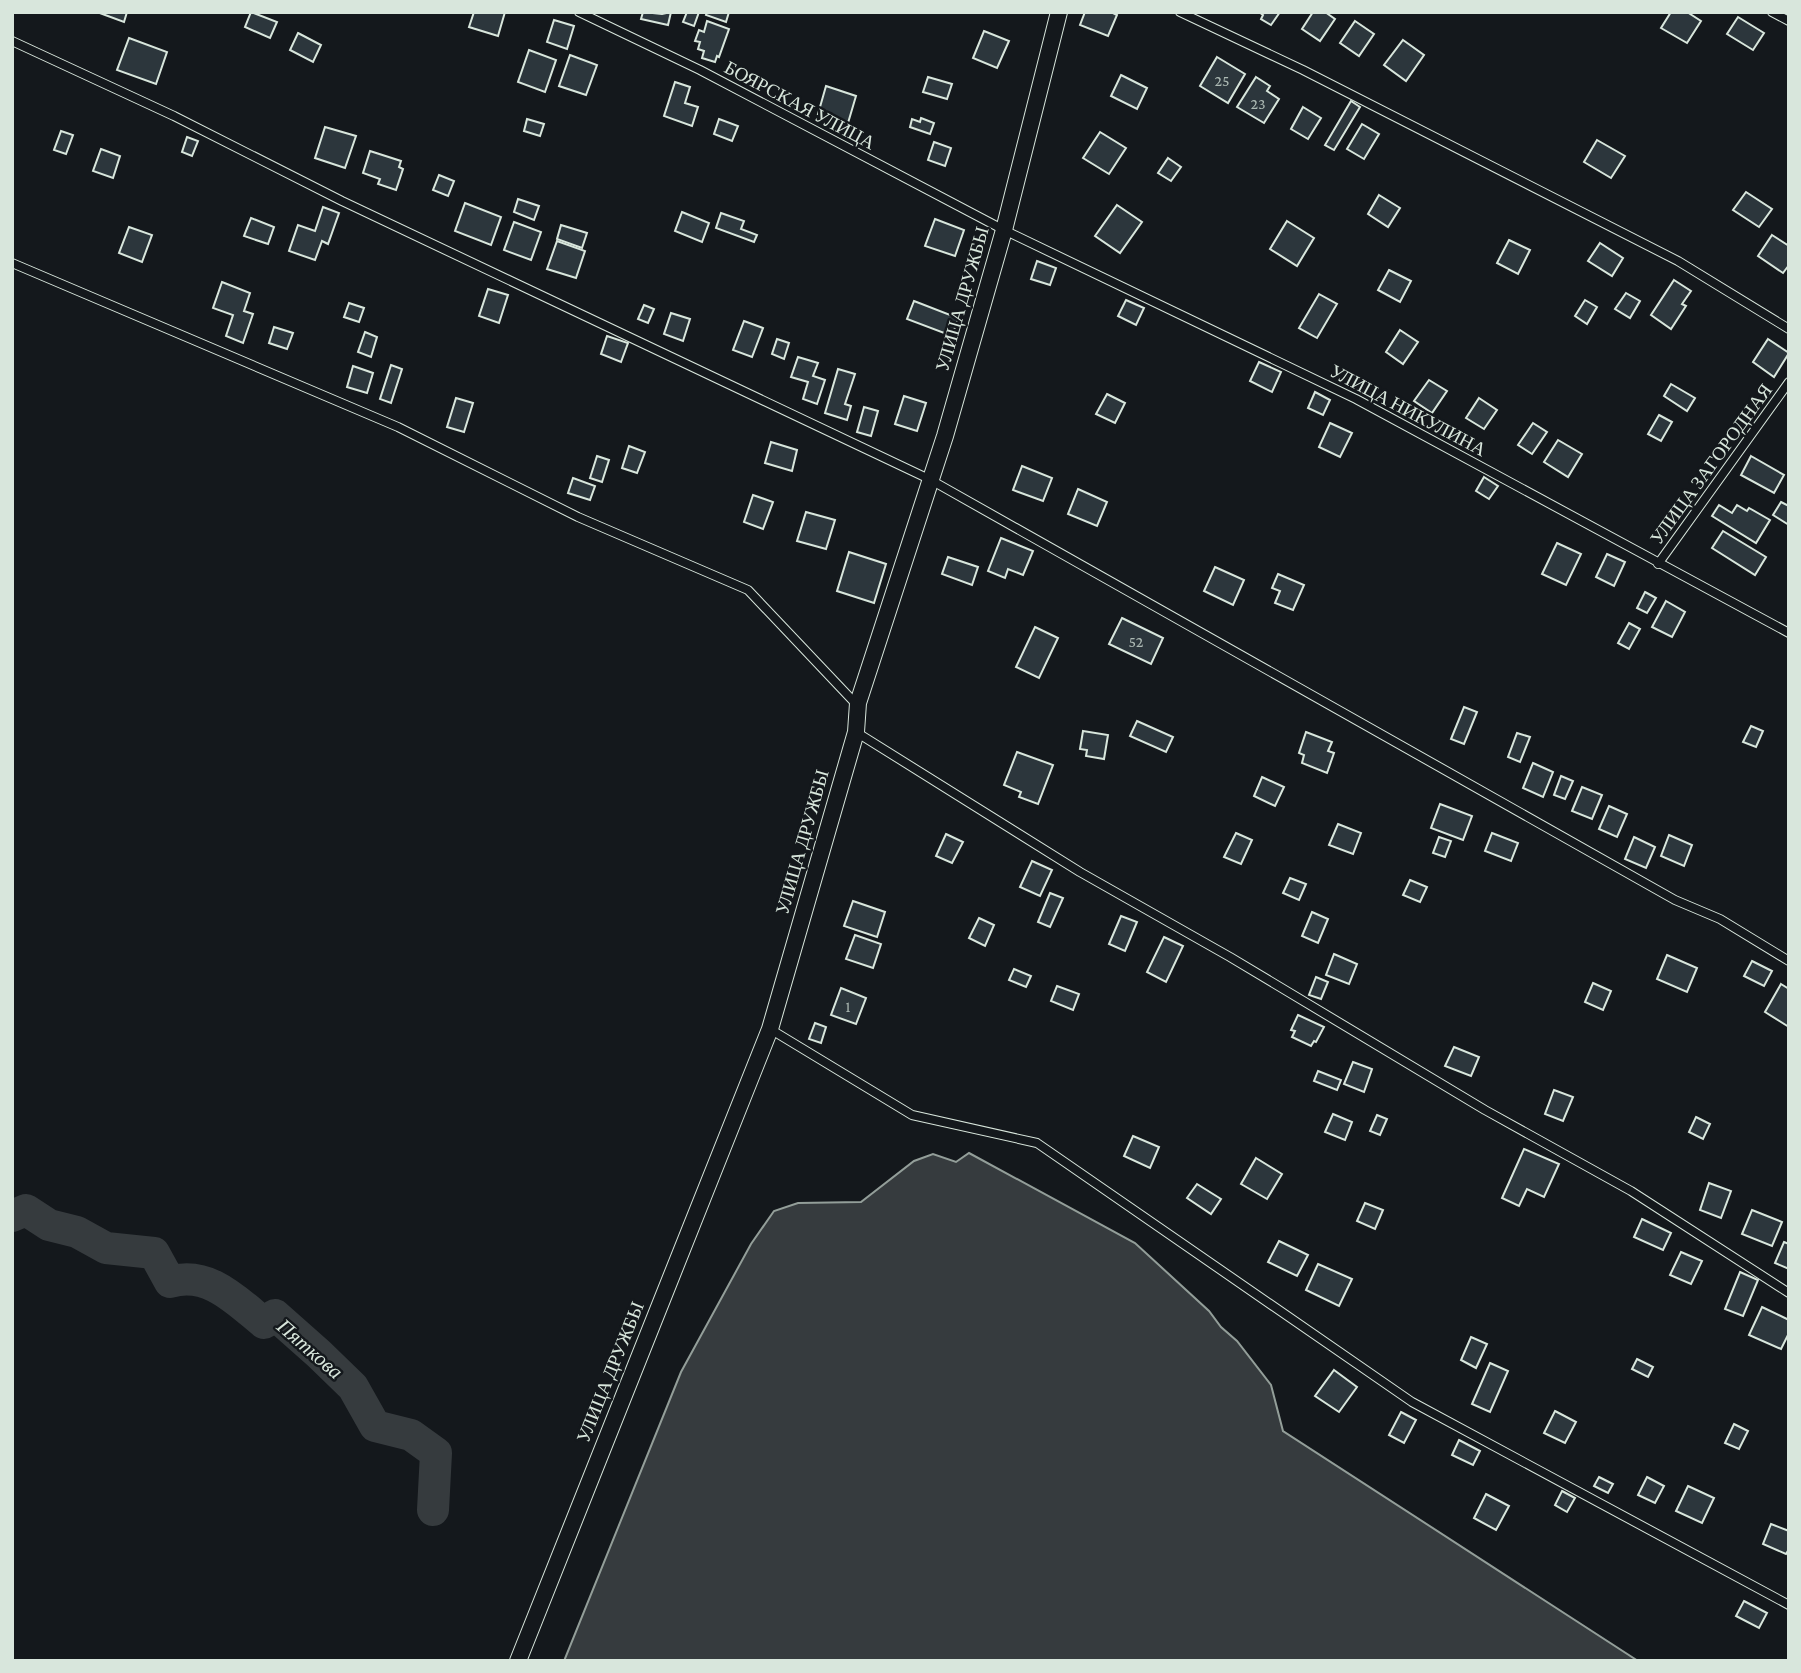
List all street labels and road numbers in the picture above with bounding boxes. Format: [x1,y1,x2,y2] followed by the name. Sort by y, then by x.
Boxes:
[721,56,879,154] street label: БОЯРСКАЯ УЛИЦА
[931,224,993,374] street label: УЛИЦА ДРУЖБЫ
[1326,360,1490,460] street label: УЛИЦА НИКУЛИНА
[1646,379,1776,548] street label: УЛИЦА ЗАГОРОДНАЯ
[771,767,833,917] street label: УЛИЦА ДРУЖБЫ
[572,1299,648,1445] street label: УЛИЦА ДРУЖБЫ

